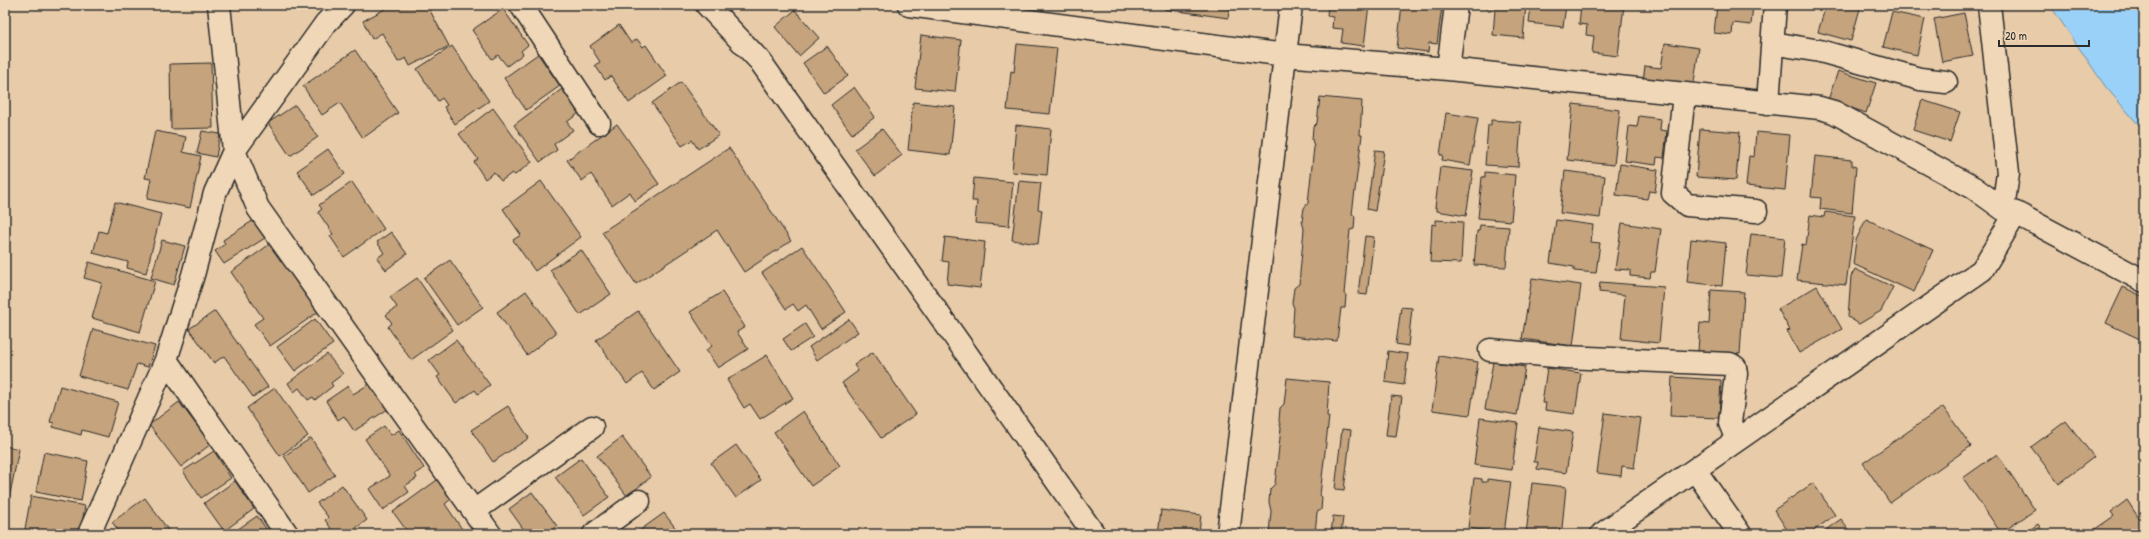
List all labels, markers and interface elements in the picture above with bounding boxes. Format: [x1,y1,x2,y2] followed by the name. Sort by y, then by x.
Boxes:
[1999,22,2089,48] scale bar
[2005,27,2027,44] text: 20 m

